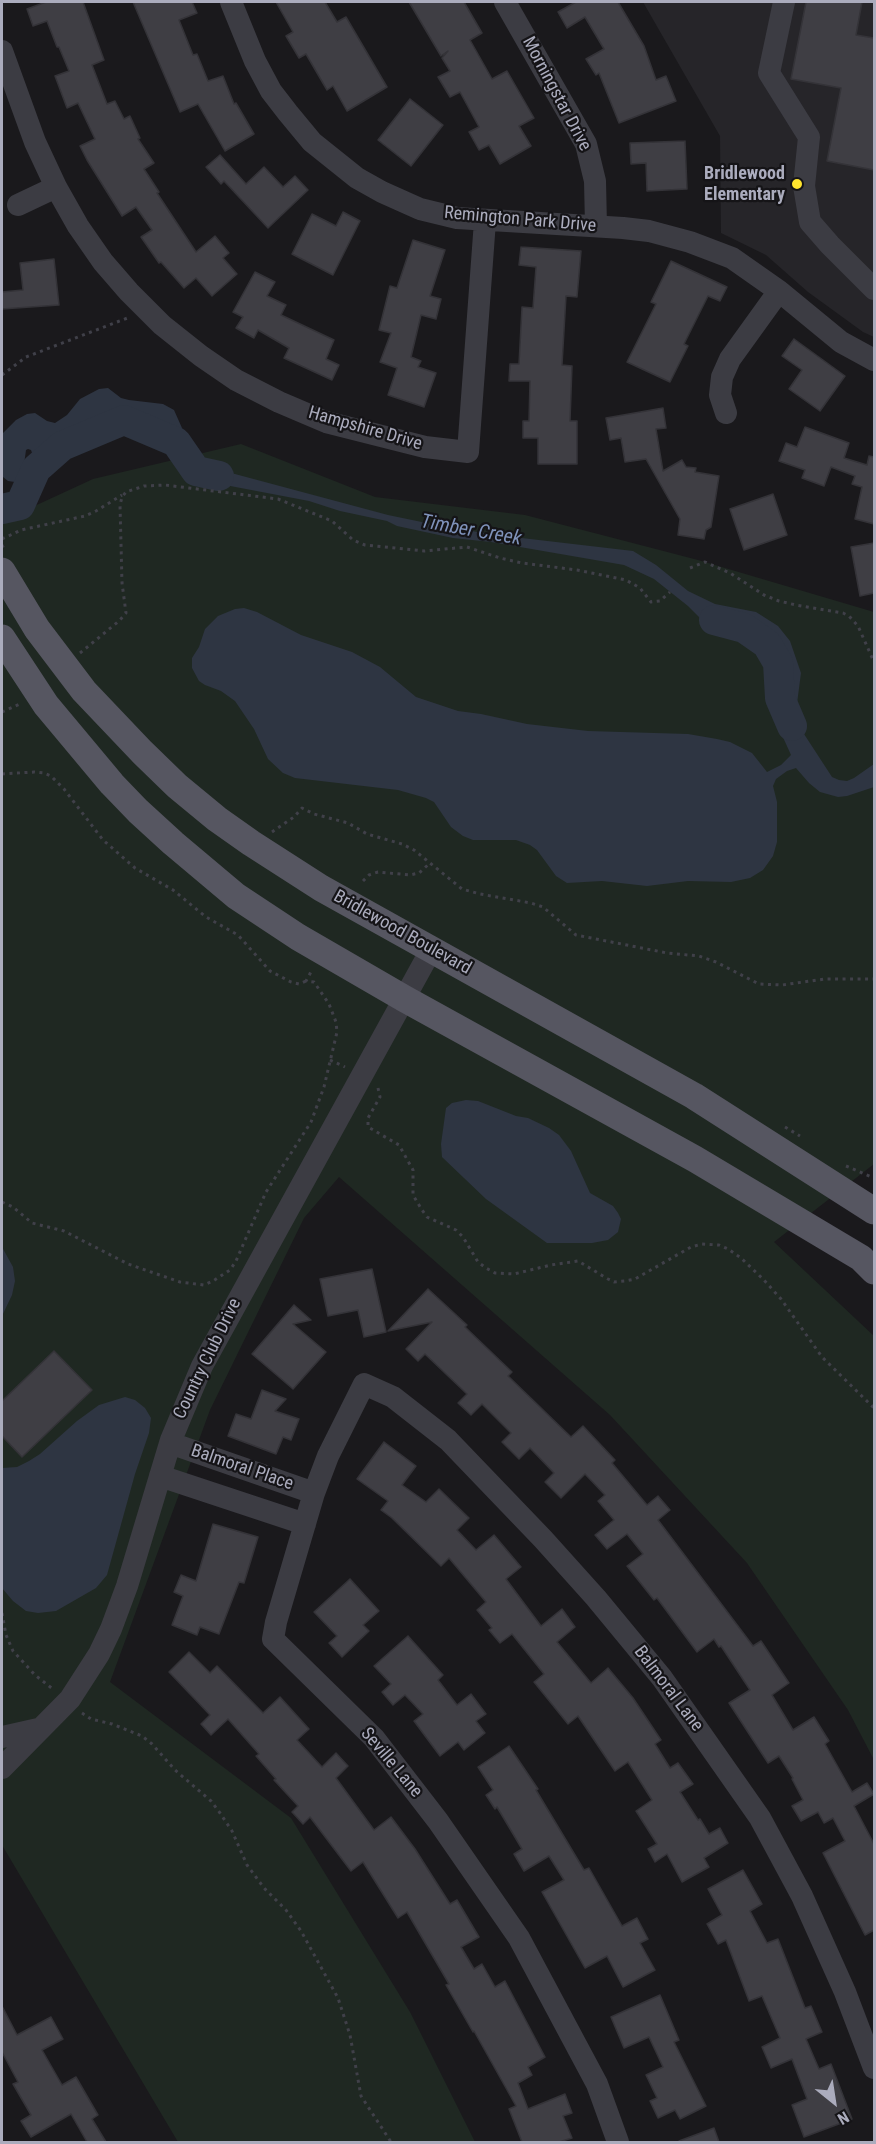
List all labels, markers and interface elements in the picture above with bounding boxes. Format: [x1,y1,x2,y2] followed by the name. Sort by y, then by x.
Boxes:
[517,33,595,155] street label: Morningstar Drive
[704,163,785,206] place label: Bridlewood Elementary
[790,177,804,191] marker: Bridlewood Elementary
[443,203,597,237] street label: Remington Park Drive
[306,402,424,456] street label: Hampshire Drive
[419,510,523,552] water label: Timber Creek
[329,886,475,980] street label: Bridlewood Boulevard
[170,1295,246,1423] street label: Country Club Drive
[188,1440,296,1496] street label: Balmoral Place
[629,1642,707,1736] street label: Balmoral Lane
[356,1724,426,1802] street label: Seville Lane
[804,2072,864,2132] north arrow
[834,2107,852,2129] text: N

